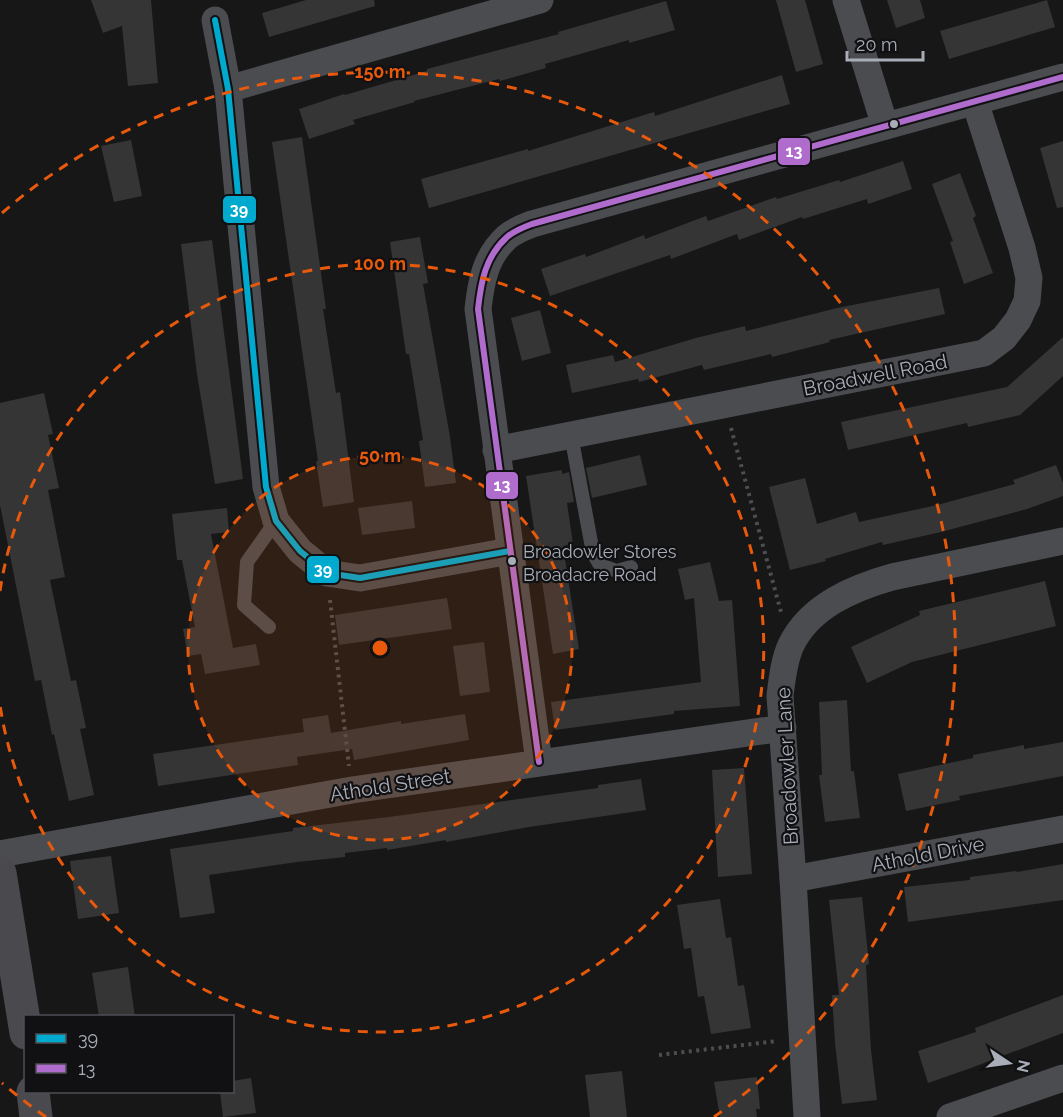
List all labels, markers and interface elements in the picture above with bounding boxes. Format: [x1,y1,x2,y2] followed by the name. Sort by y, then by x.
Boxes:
[847,24,924,62] scale bar
[856,34,898,55] text: 20 m
[355,61,406,82] text: 150 m
[888,118,900,130] unlabelled marker
[777,137,811,166] line badge: 13
[786,142,802,161] text: 13
[222,195,257,224] line badge: 39
[230,200,248,219] text: 39
[354,253,406,274] text: 100 m
[801,349,949,401] street label: Broadwell Road
[359,445,401,466] text: 50 m
[485,471,519,500] line badge: 13
[494,476,510,495] text: 13
[523,541,677,585] place label: Broadowler Stores Broadacre Road
[306,555,340,584] line badge: 39
[506,555,518,567] marker: Broadowler Stores Broadacre Road
[314,560,332,579] text: 39
[370,638,390,658] centre of rings
[771,686,803,845] street label: Broadowler Lane
[328,764,452,806] street label: Athold Street
[870,831,987,877] street label: Athold Drive
[24,1015,234,1093] legend
[78,1028,98,1049] text: 39
[979,1033,1039,1093] north arrow
[78,1058,95,1079] text: 13
[1012,1058,1034,1074] text: N

